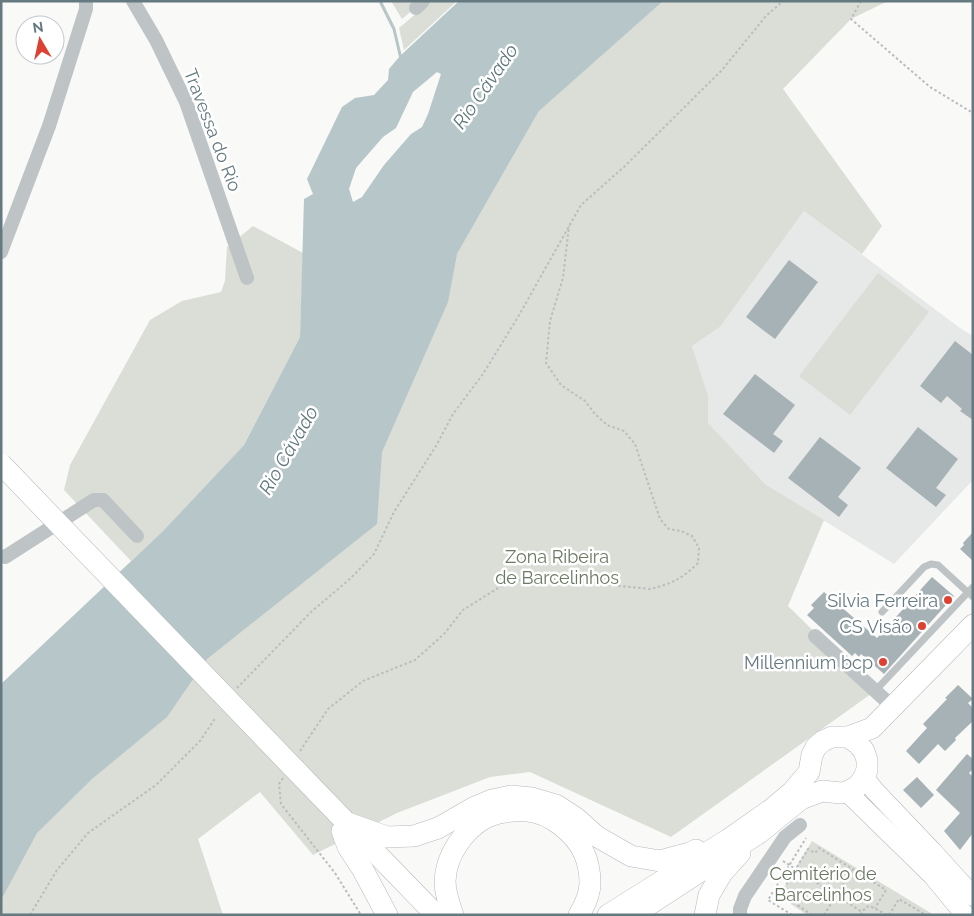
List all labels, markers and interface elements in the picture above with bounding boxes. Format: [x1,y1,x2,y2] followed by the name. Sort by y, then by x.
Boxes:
[15,15,65,65] north arrow
[31,18,44,36] text: N
[448,39,522,132] water label: Rio Cávado
[180,66,246,195] street label: Travessa do Rio
[254,402,322,498] water label: Rio Cávado
[495,546,619,588] park label: Zona Ribeira de Barcelinhos
[827,590,938,611] place label: Silvia Ferreira
[942,594,954,606] marker: Silvia Ferreira
[839,616,912,637] place label: CS Visão
[916,620,928,632] marker: CS Visão
[744,652,873,673] place label: Millennium bcp
[877,656,889,668] marker: Millennium bcp
[769,863,877,905] park label: Cemitério de Barcelinhos

